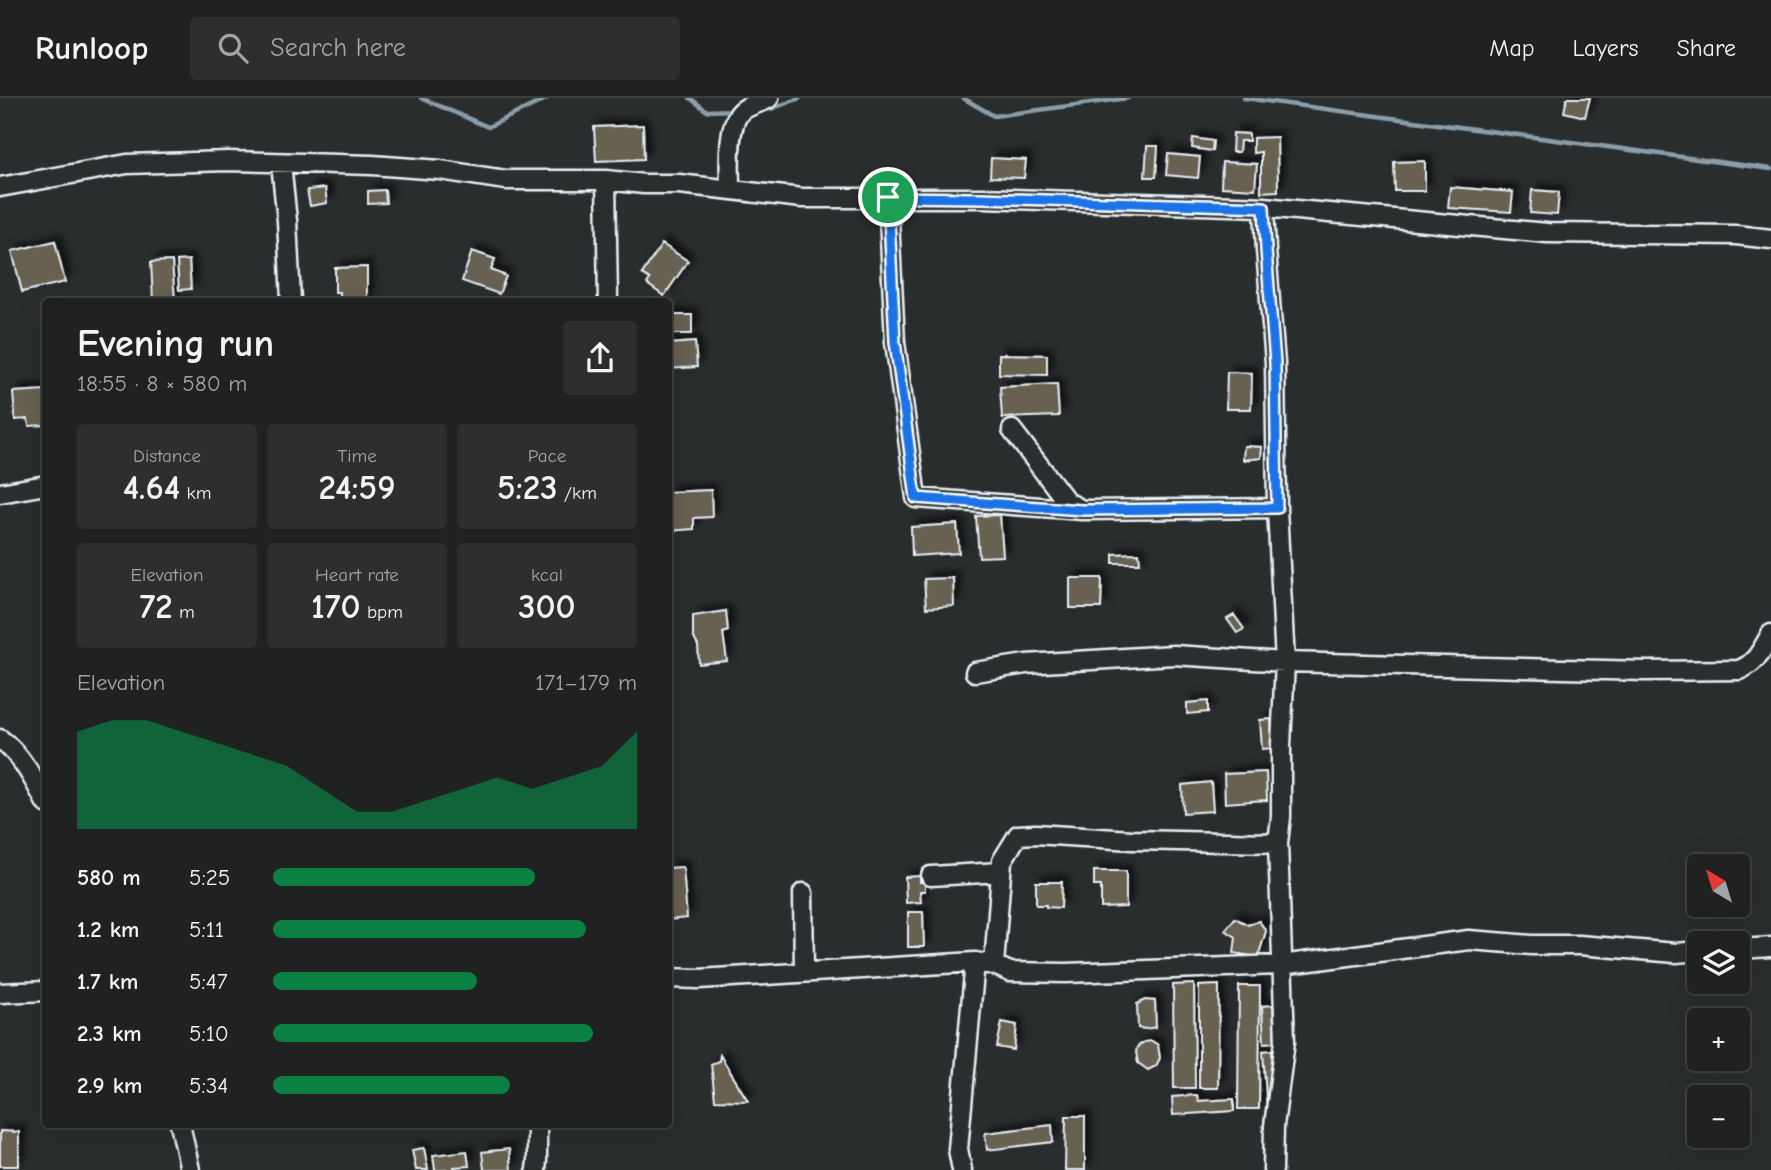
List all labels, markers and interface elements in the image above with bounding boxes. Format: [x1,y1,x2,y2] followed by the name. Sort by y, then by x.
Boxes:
[190,17,680,80] search box
[35,29,148,67] text: Runloop
[214,29,252,67] icon: search
[270,33,406,63] text: Search here
[1489,34,1535,62] text: Map
[1573,34,1638,62] text: Layers
[1676,34,1736,62] text: Share
[858,167,918,227] pin
[869,178,907,216] icon: arrive
[563,321,637,395] button: share
[77,322,274,366] text: Evening run
[77,370,247,397] text: 18:55 · 8 × 580 m
[133,445,201,467] text: Distance
[337,445,377,467] text: Time
[528,445,566,467] text: Pace
[123,467,180,508] text: 4.64
[319,467,395,508] text: 24:59
[497,467,557,508] text: 5:23
[180,482,211,504] text: km
[557,482,597,504] text: /km
[131,564,203,586] text: Elevation
[315,564,399,586] text: Heart rate
[531,564,563,586] text: kcal
[139,586,173,627] text: 72
[311,586,361,627] text: 170
[518,586,576,627] text: 300
[173,601,195,623] text: m
[361,601,403,623] text: bpm
[77,669,165,696] text: Elevation
[535,669,637,696] text: 171–179 m
[1687,854,1750,917] north arrow
[1687,854,1750,1148] map controls
[77,864,141,891] text: 580 m
[189,864,230,891] text: 5:25
[77,916,139,943] text: 1.2 km
[189,916,224,943] text: 5:11
[1687,931,1750,994] button: layers
[77,968,138,995] text: 1.7 km
[189,968,228,995] text: 5:47
[1687,1008,1750,1071] button: +
[77,1020,142,1047] text: 2.3 km
[189,1020,229,1047] text: 5:10
[77,1072,142,1099] text: 2.9 km
[189,1072,228,1099] text: 5:34
[1687,1085,1750,1148] button: −

